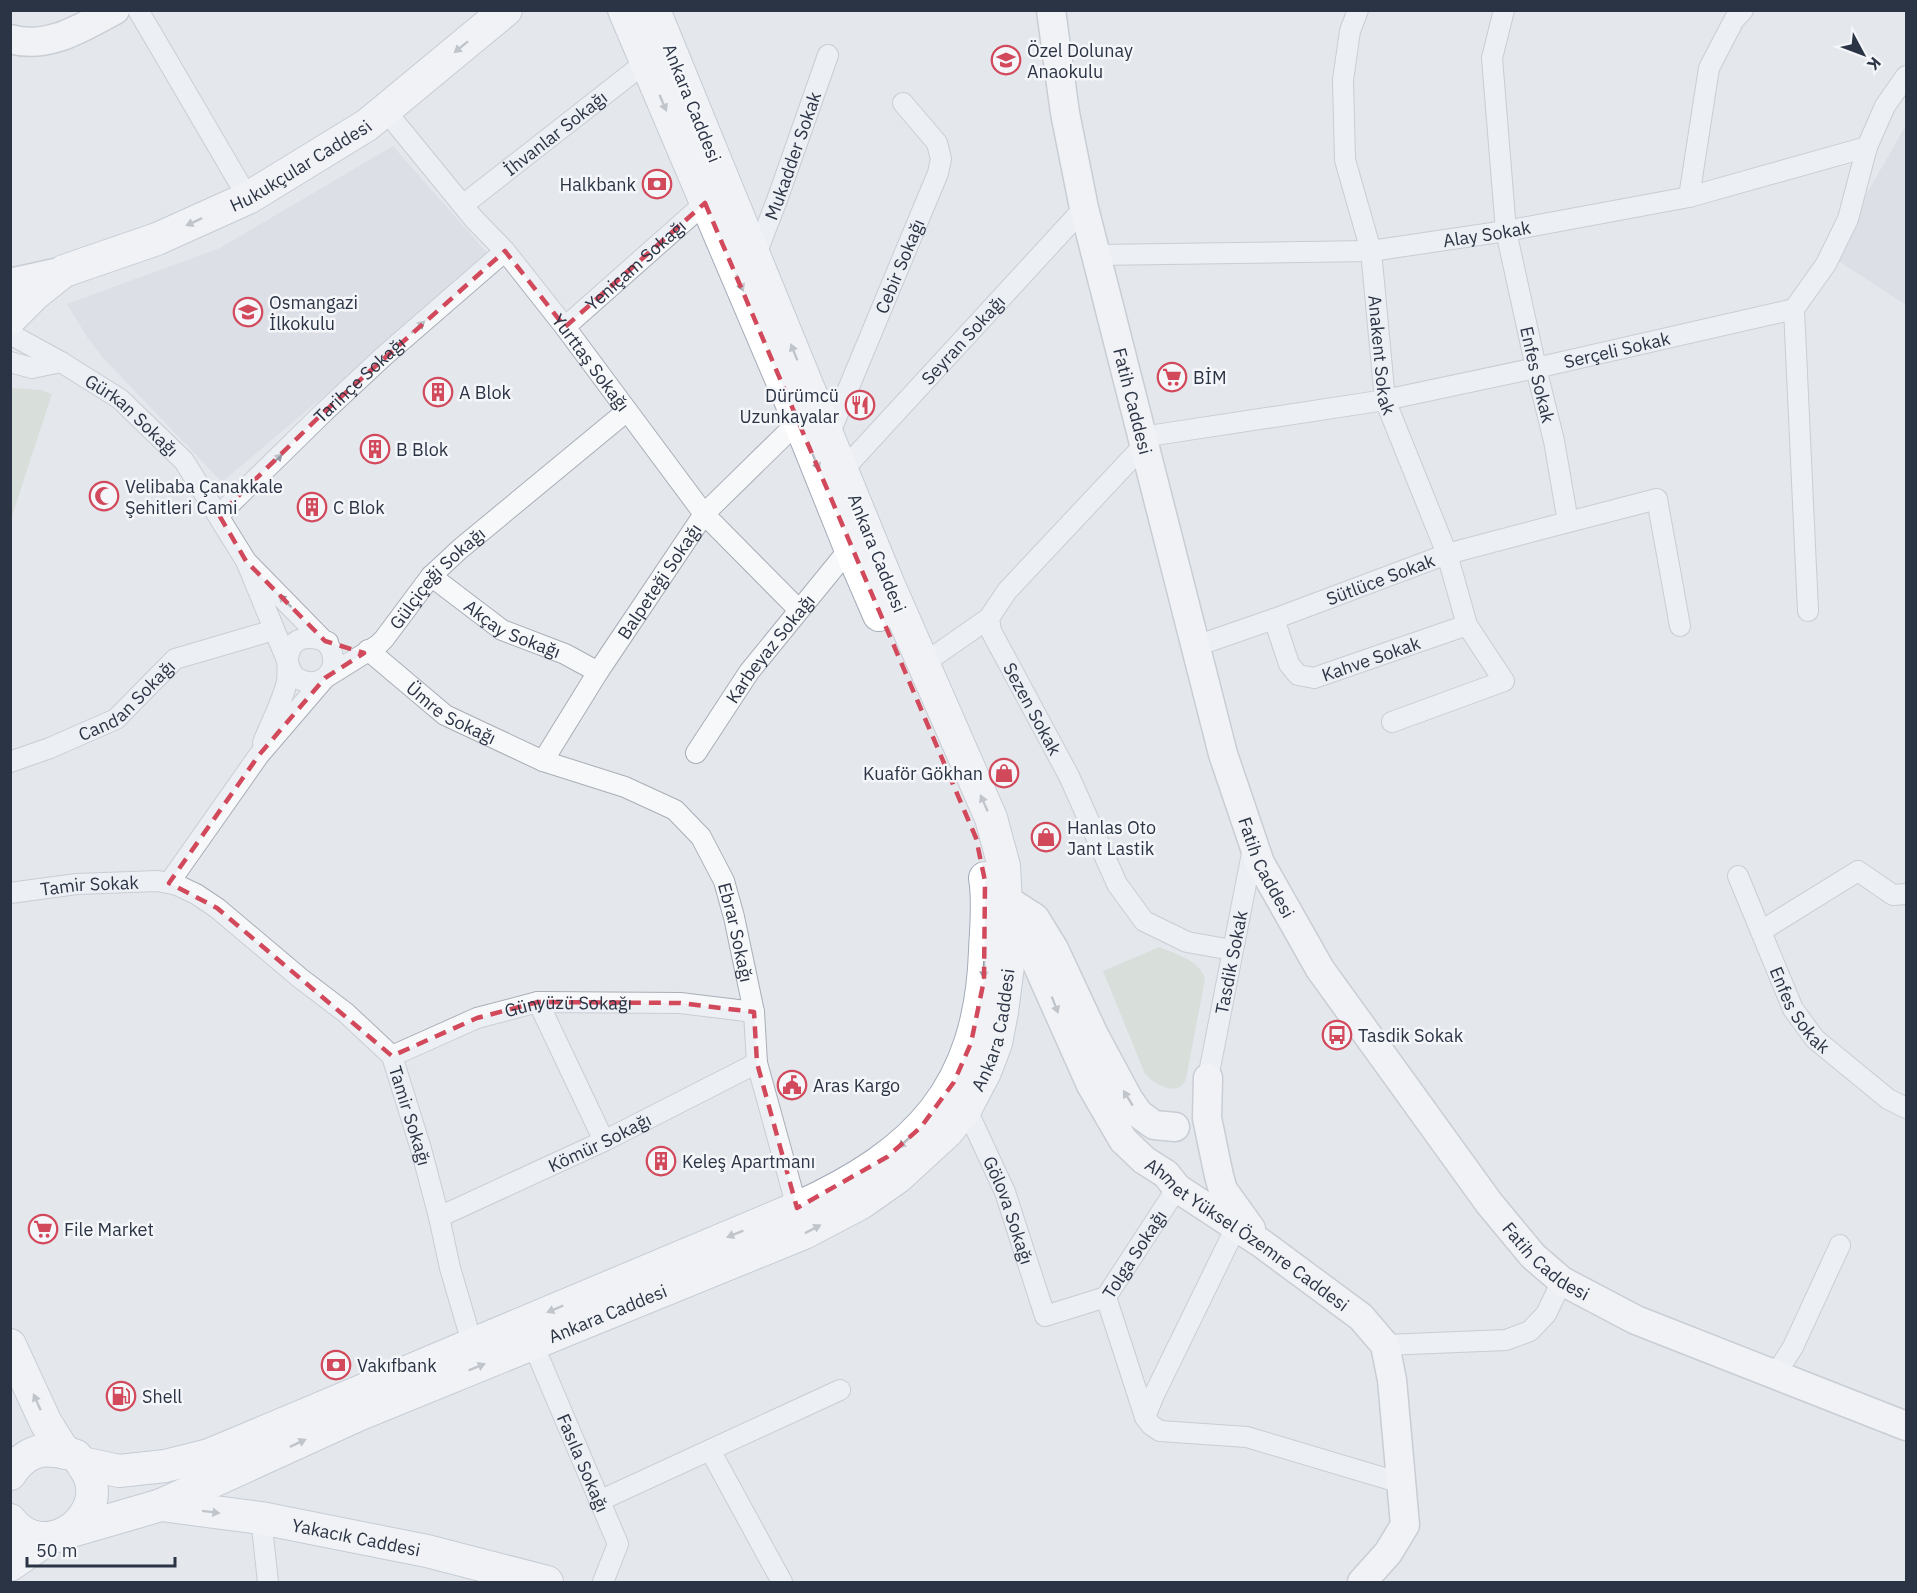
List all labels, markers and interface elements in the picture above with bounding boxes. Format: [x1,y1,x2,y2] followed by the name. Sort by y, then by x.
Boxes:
[1833,24,1893,84] north arrow
[1027,39,1133,83] place label: Özel Dolunay Anaokulu
[658,40,726,166] street label: Ankara Caddesi
[453,41,469,54] one-way arrow
[990,44,1022,76] school or university icon: Özel Dolunay Anaokulu
[1863,53,1886,75] text: K
[499,85,611,180] street label: İhvanlar Sokağı
[759,88,826,223] street label: Mukadder Sokak
[659,94,669,112] one-way arrow
[226,115,376,216] street label: Hukukçular Caddesi
[641,168,673,200] bank icon: Halkbank
[560,173,637,196] place label: Halkbank
[580,214,690,315] street label: Yeniçam Sokağı
[869,215,929,317] street label: Cebir Sokağı
[1441,215,1533,252] street label: Alay Sokak
[185,217,203,227] one-way arrow
[735,274,745,292] one-way arrow
[916,290,1010,389] street label: Seyran Sokağı
[269,291,358,335] place label: Osmangazi İlkokulu
[1364,294,1401,419] street label: Anakent Sokak
[232,296,264,328] school or university icon: Osmangazi İlkokulu
[547,309,635,416] street label: Yurttaş Sokağı
[411,320,426,334] one-way arrow
[1516,324,1561,426] street label: Enfes Sokak
[1561,326,1673,373] street label: Serçeli Sokak
[308,331,410,428] street label: Tarihçe Sokağı
[789,343,798,361] one-way arrow
[1109,345,1158,457] street label: Fatih Caddesi
[1156,361,1188,393] supermarket icon: BİM
[1193,366,1227,389] place label: BİM
[81,368,184,461] street label: Gürkan Sokağı
[422,376,454,408] building icon: A Blok
[459,381,512,404] place label: A Blok
[740,384,839,428] place label: Dürümcü Uzunkayalar
[844,389,876,421] restaurant icon: Dürümcü Uzunkayalar
[359,433,391,465] building icon: B Blok
[396,438,449,461] place label: B Blok
[268,453,282,467] one-way arrow
[812,453,821,471] one-way arrow
[125,475,283,519] place label: Velibaba Çanakkale Şehitleri Cami
[88,480,120,512] mosque icon: Velibaba Çanakkale Şehitleri Cami
[843,490,911,616] street label: Ankara Caddesi
[296,491,328,523] building icon: C Blok
[333,496,385,519] place label: C Blok
[612,519,706,644] street label: Balpeteği Sokağı
[384,522,490,634] street label: Gülçiçeği Sokağı
[1323,548,1438,610] street label: Sütlüce Sokak
[720,589,819,708] street label: Karbeyaz Sokağı
[460,594,564,663] street label: Akçay Sokağı
[279,595,293,609] one-way arrow
[1318,630,1424,686] street label: Kahve Sokak
[75,654,180,746] street label: Candan Sokağı
[999,658,1067,759] street label: Sezen Sokak
[402,676,500,749] street label: Ümre Sokağı
[988,757,1020,789] shop icon: Kuaför Gökhan
[863,762,983,785] place label: Kuaför Gökhan
[979,793,989,811] one-way arrow
[1234,814,1300,922] street label: Fatih Caddesi
[1067,816,1156,860] place label: Hanlas Oto Jant Lastik
[1030,821,1062,853] shop icon: Hanlas Oto Jant Lastik
[39,870,140,900] street label: Tamir Sokak
[713,880,759,984] street label: Ebrar Sokağı
[1209,908,1252,1016] street label: Tasdik Sokak
[979,960,989,979] one-way arrow
[1765,963,1835,1058] street label: Enfes Sokak
[966,967,1019,1095] street label: Ankara Caddesi
[502,990,632,1022] street label: Günyüzü Sokağı
[1051,996,1060,1014] one-way arrow
[1321,1019,1353,1051] bus stop icon: Tasdi̇k Sokak
[1358,1024,1464,1047] place label: Tasdi̇k Sokak
[384,1063,436,1168] street label: Tamir Sokağı
[776,1069,808,1101] public building icon: Aras Kargo
[813,1074,900,1097] place label: Aras Kargo
[1123,1090,1134,1106] one-way arrow
[544,1108,655,1177] street label: Kömür Sokağı
[898,1135,913,1148] one-way arrow
[645,1145,677,1177] building icon: Keleş Apartmanı
[682,1150,815,1173] place label: Keleş Apartmanı
[978,1152,1039,1267] street label: Gölova Sokağı
[1141,1152,1354,1316] street label: Ahmet Yüksel Özemre Caddesi
[1097,1205,1171,1303] street label: Tolga Sokağı
[27,1213,59,1245] supermarket icon: File Market
[1498,1217,1594,1305] street label: Fatih Caddesi
[64,1218,154,1241] place label: File Market
[804,1224,821,1234] one-way arrow
[725,1229,743,1239] one-way arrow
[545,1279,670,1348] street label: Ankara Caddesi
[545,1304,563,1314] one-way arrow
[320,1349,352,1381] bank icon: Vakıfbank
[357,1354,437,1377] place label: Vakıfbank
[468,1362,486,1371] one-way arrow
[105,1380,137,1412] fuel station icon: Shell
[142,1385,182,1408] place label: Shell
[32,1394,41,1411] one-way arrow
[552,1410,615,1515] street label: Fasıla Sokağı
[289,1439,306,1448] one-way arrow
[201,1508,220,1517] one-way arrow
[290,1513,423,1561] street label: Yakacık Caddesi
[27,1530,176,1568] scale bar
[36,1539,78,1562] text: 50 m

